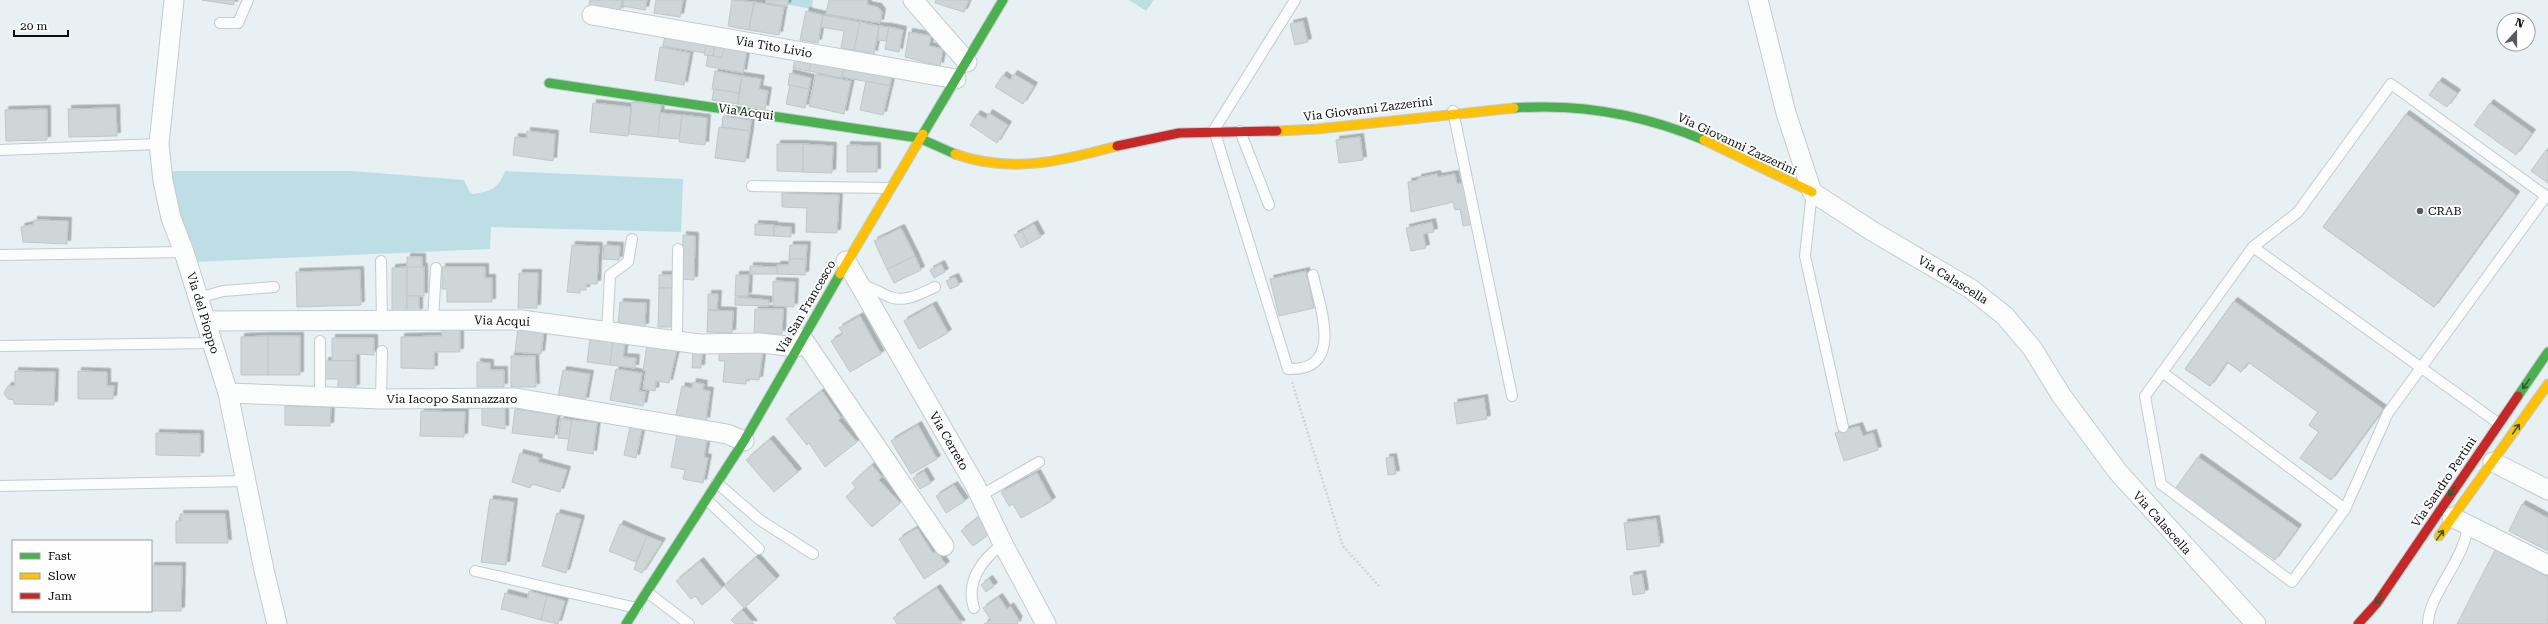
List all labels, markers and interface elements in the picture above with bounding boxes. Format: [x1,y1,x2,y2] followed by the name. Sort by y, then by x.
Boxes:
[14,12,68,38] scale bar
[2496,12,2536,52] north arrow
[2513,16,2526,31] text: N
[20,19,47,33] text: 20 m
[734,33,814,61] street label: Via Tito Livio
[1303,94,1433,124] street label: Via Giovanni Zazzerini
[717,101,775,123] street label: Via Acqui
[1675,110,1799,178] street label: Via Giovanni Zazzerini
[2428,204,2461,218] place label: CRAB
[2415,206,2425,216] marker: CRAB
[1915,253,1991,307] street label: Via Calascella
[774,258,838,356] street label: Via San Francesco
[184,270,222,356] street label: Via del Pioppo
[474,313,530,329] street label: Via Acqui
[2522,378,2530,389] one-way arrow
[387,392,517,406] street label: Via Iacopo Sannazzaro
[927,409,971,473] street label: Via Cerreto
[2512,424,2520,435] one-way arrow
[2409,434,2479,530] street label: Via Sandro Pertini
[2448,485,2456,496] one-way arrow
[2130,489,2194,558] street label: Via Calascella
[2436,529,2444,540] one-way arrow
[12,540,152,612] legend
[48,549,72,563] text: Fast
[48,569,76,583] text: Slow
[48,589,72,603] text: Jam
[2375,593,2383,604] one-way arrow

